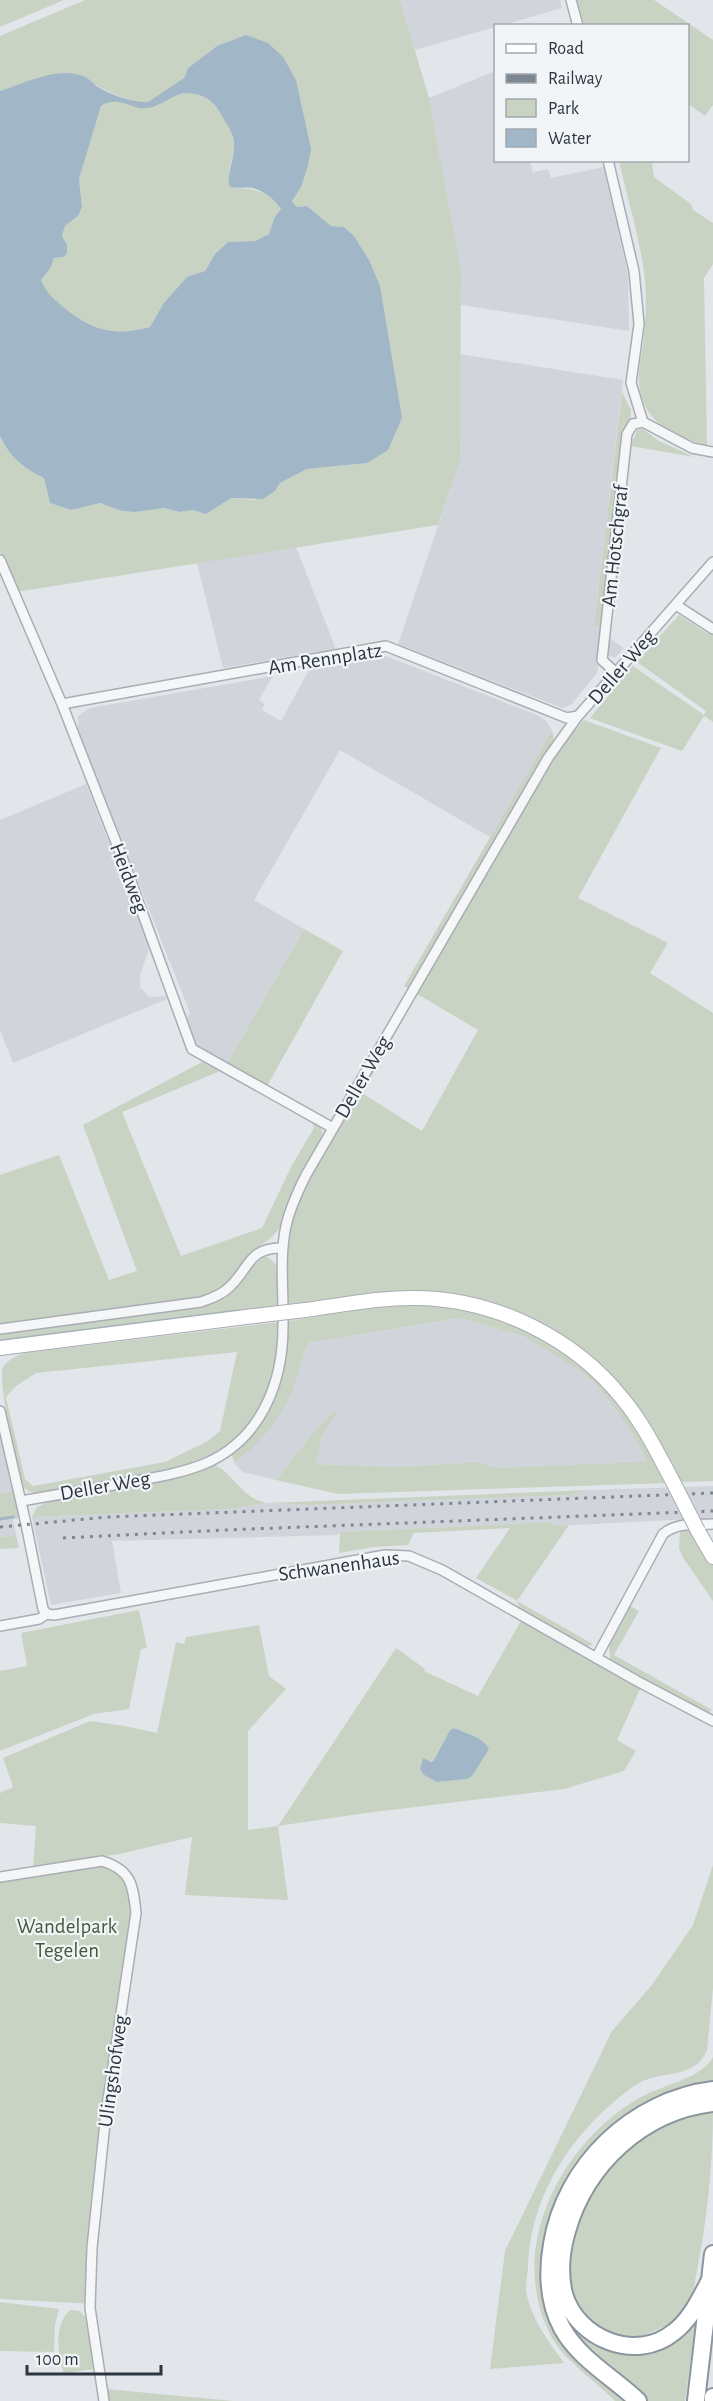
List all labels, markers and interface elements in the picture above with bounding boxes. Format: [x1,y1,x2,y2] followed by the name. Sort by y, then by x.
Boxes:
[494,24,689,162] legend
[548,40,584,58] text: Road
[548,70,603,88] text: Railway
[548,100,580,118] text: Park
[548,130,591,148] text: Water
[598,482,632,608] street label: Am Hotschgraf
[584,625,660,708] street label: Deller Weg
[266,640,384,678] street label: Am Rennplatz
[106,840,152,917] street label: Heidweg
[331,1032,395,1122] street label: Deller Weg
[58,1468,152,1504] street label: Deller Weg
[277,1547,401,1585] street label: Schwanenhaus
[17,1916,118,1961] park label: Wandelpark Tegelen
[95,2013,131,2129] street label: Ulingshofweg
[27,2338,160,2376] scale bar
[36,2351,79,2369] text: 100 m

